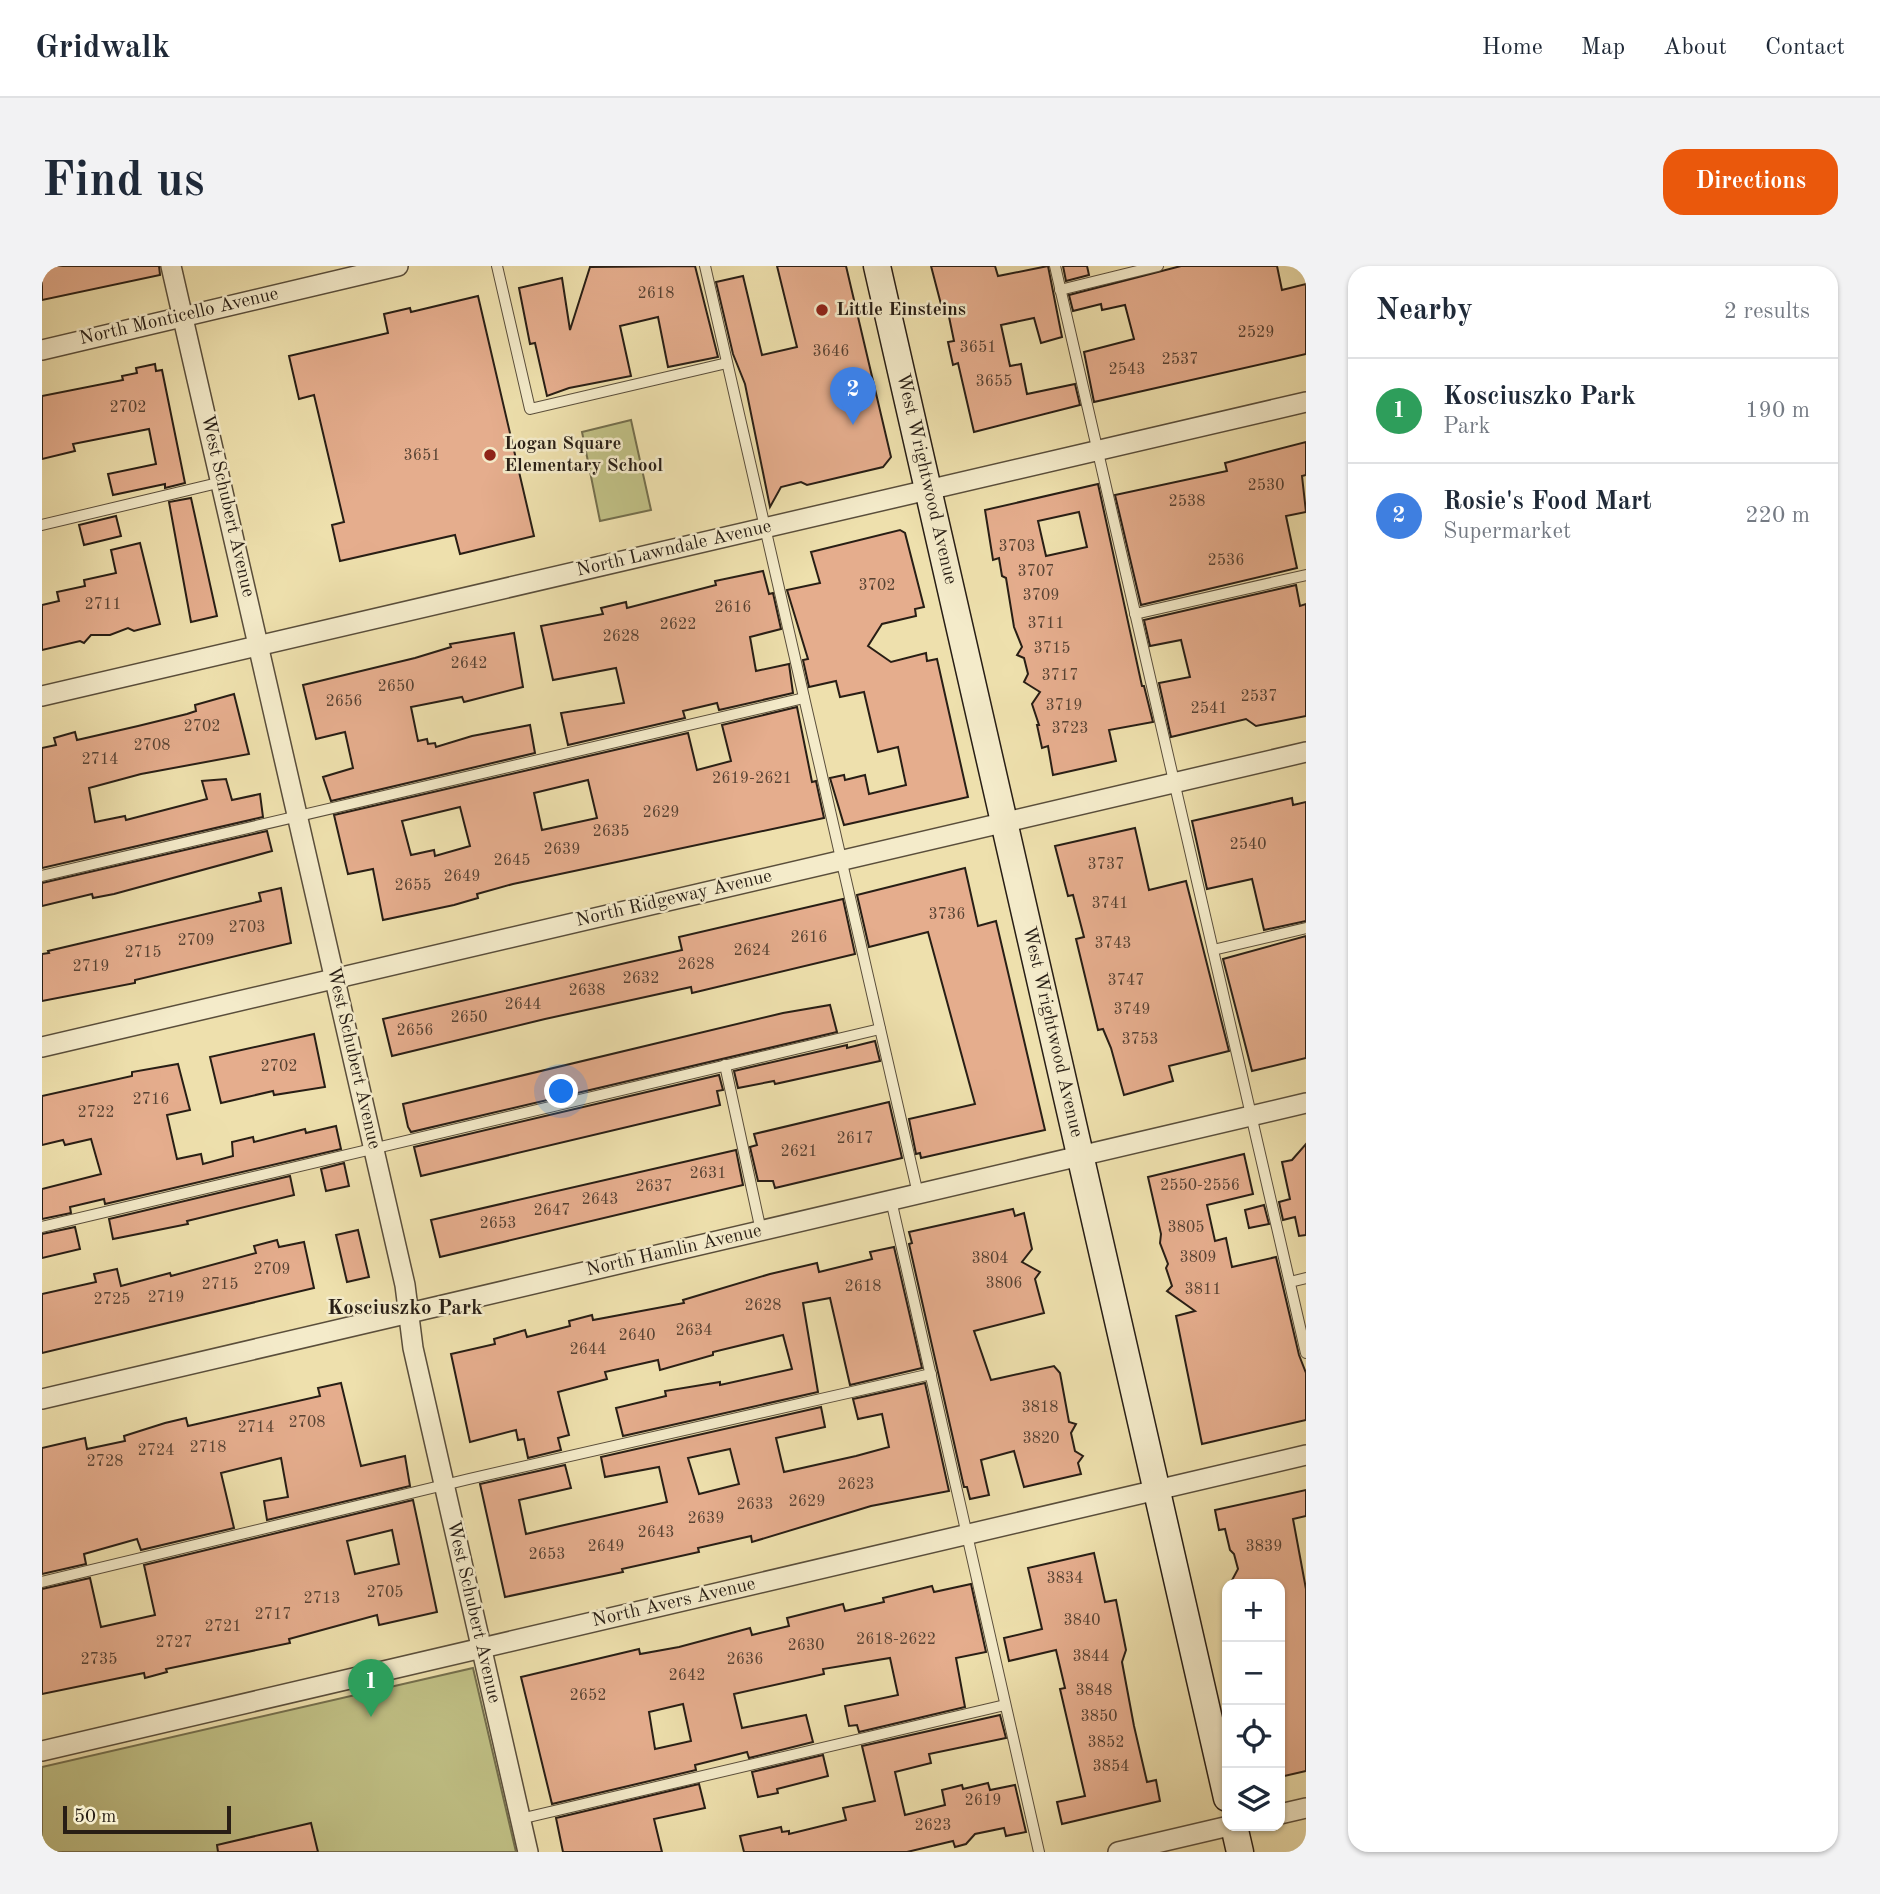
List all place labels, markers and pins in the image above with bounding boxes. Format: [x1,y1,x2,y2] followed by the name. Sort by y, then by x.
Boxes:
[836,301,966,320] place label: Little Einsteins
[814,302,830,318] marker: Little Einsteins
[830,367,876,425] pin: 2
[504,435,663,476] place label: Logan Square Elementary School
[482,447,498,463] marker: Logan Square Elementary School
[348,1659,394,1717] pin: 1

